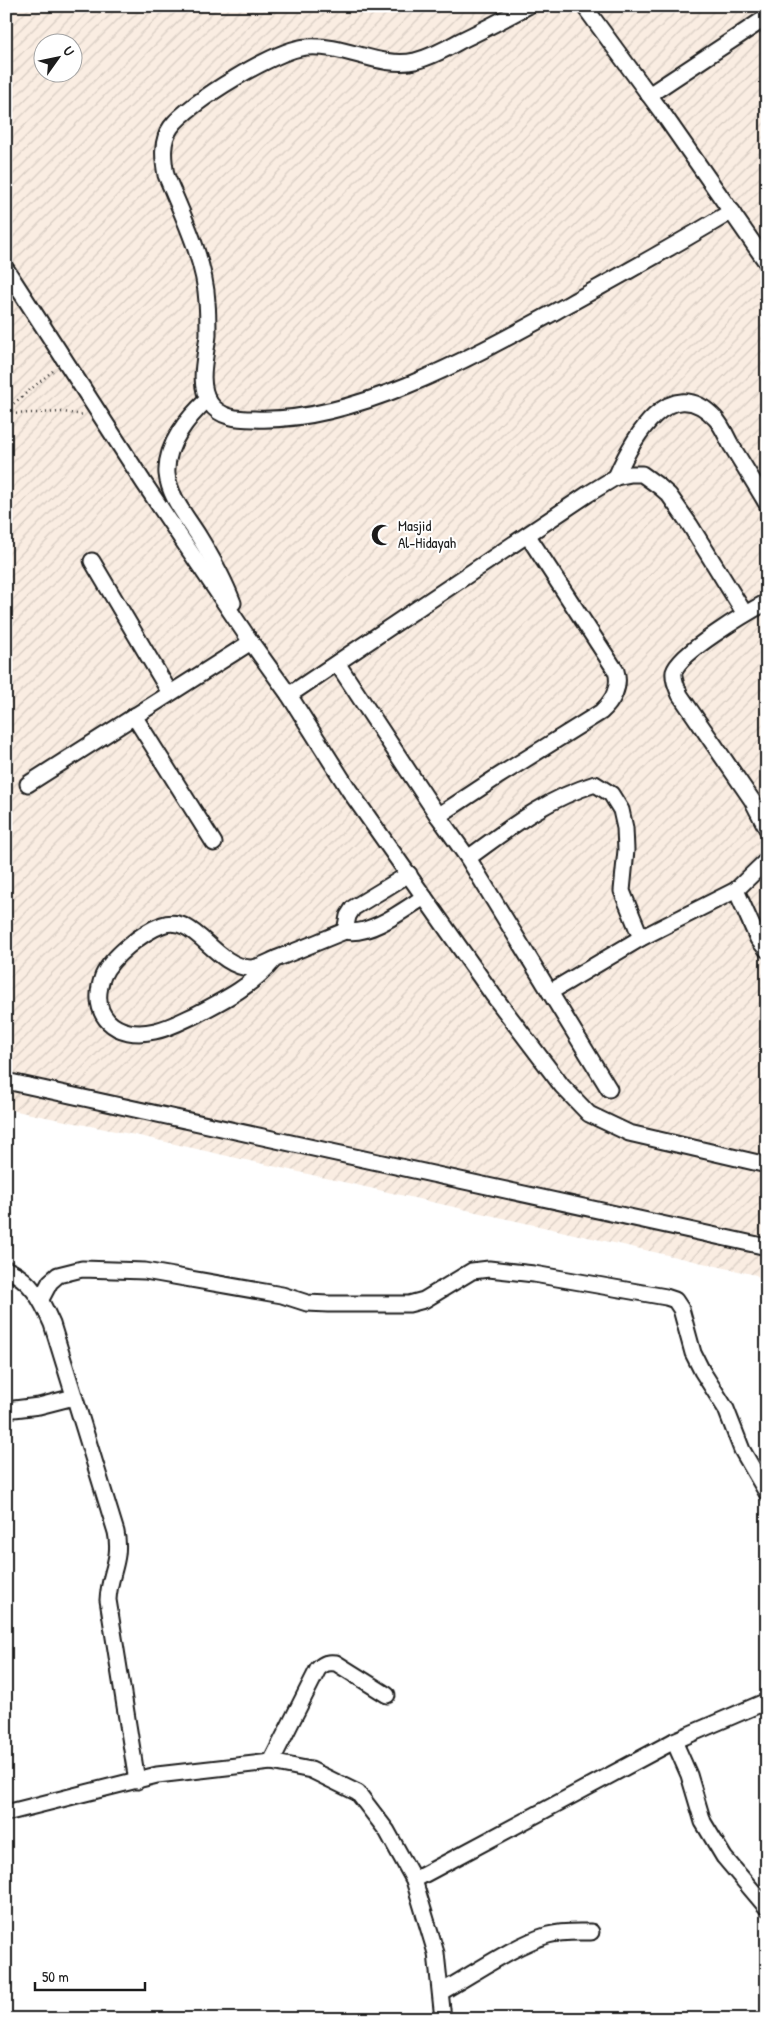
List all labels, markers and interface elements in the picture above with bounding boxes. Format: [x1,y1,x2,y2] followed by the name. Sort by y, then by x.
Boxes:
[32,32,82,82] north arrow
[59,42,80,59] text: U
[398,515,456,553] place label: Masjid Al-Hidayah
[369,522,395,548] mosque icon: Masjid Al-Hidayah
[35,1960,145,1992] scale bar
[42,1966,69,1987] text: 50 m

